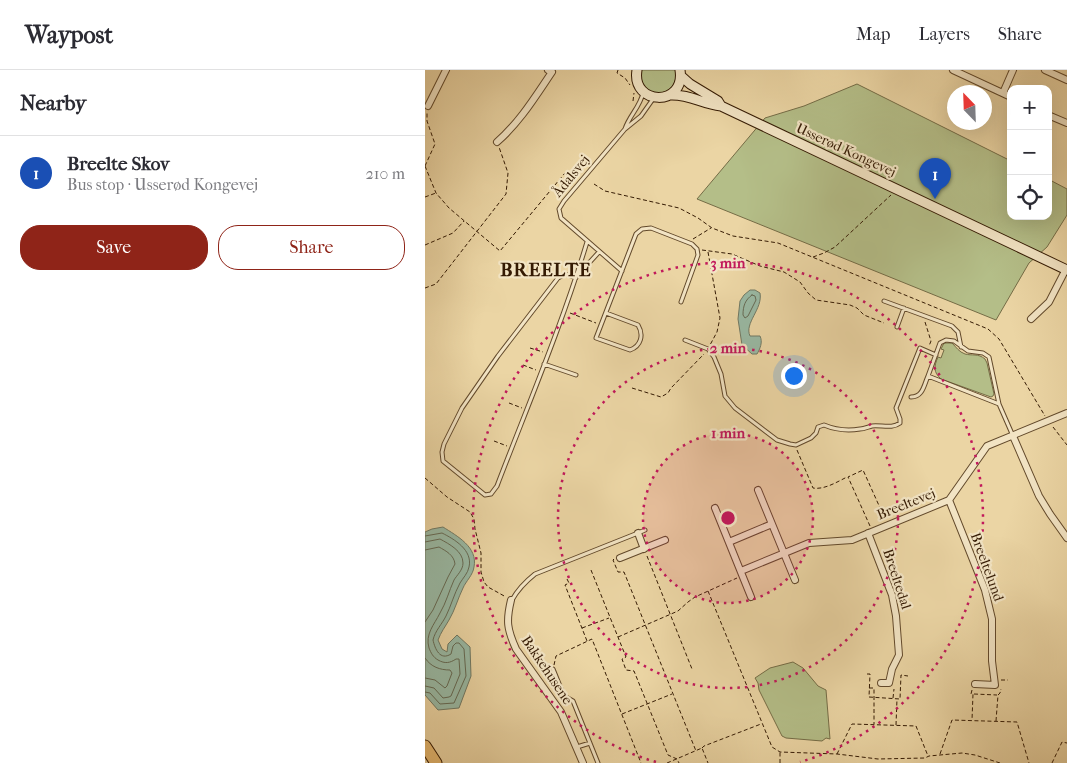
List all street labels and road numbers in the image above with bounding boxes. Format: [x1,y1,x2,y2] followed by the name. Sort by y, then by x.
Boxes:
[793,119,899,181] street label: Usserød Kongevej
[547,151,593,201] street label: Ådalsvej
[874,485,938,523] street label: Breeltevej
[967,530,1007,604] street label: Breeltelund
[879,547,915,611] street label: Breeltedal
[518,632,576,708] street label: Bakkehusene

